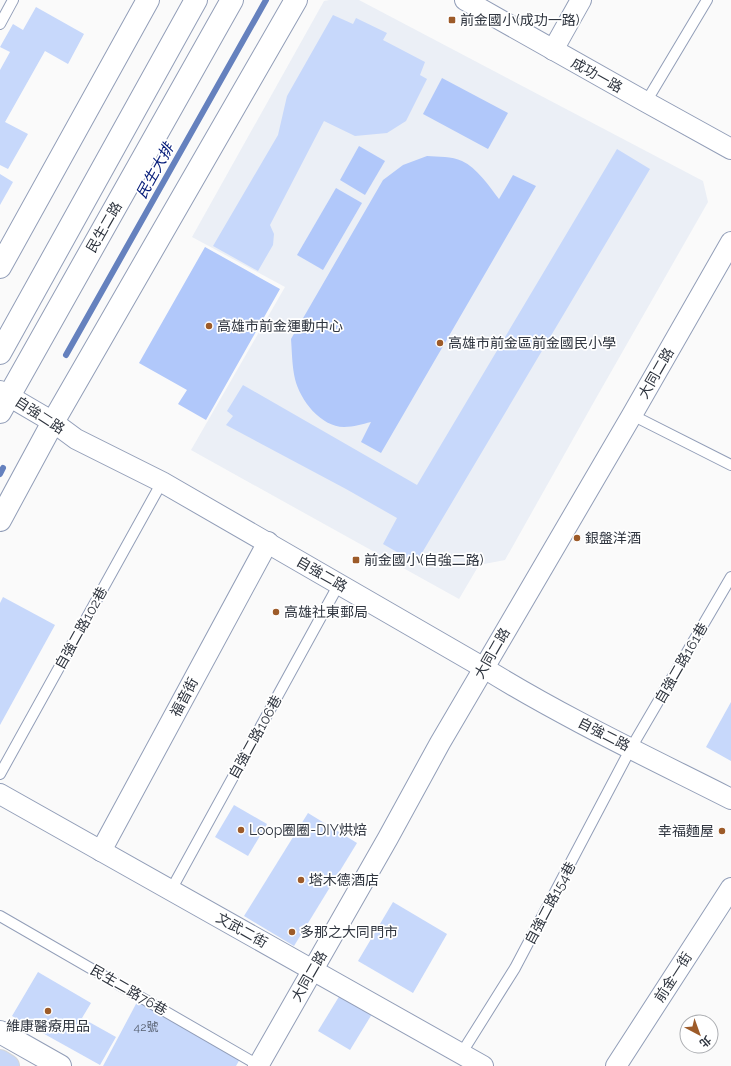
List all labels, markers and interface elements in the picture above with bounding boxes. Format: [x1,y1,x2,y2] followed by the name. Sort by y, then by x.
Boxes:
[460,12,580,28] place label: 前金國小(成功一路)
[447,15,457,25] marker: 前金國小(成功一路)
[569,54,625,96] street label: 成功一路
[133,139,178,202] water label: 民生大排
[83,199,125,255] street label: 民生二路
[217,318,343,334] place label: 高雄市前金運動中心
[204,321,214,331] marker: 高雄市前金運動中心
[448,335,616,351] place label: 高雄市前金區前金國民小學
[435,338,445,348] marker: 高雄市前金區前金國民小學
[635,345,677,401] street label: 大同二路
[12,393,68,437] street label: 自強二路
[585,530,641,546] place label: 銀盤洋酒
[572,533,582,543] marker: 銀盤洋酒
[364,552,484,568] place label: 前金國小(自強二路)
[294,553,350,595] street label: 自強二路
[351,555,361,565] marker: 前金國小(自強二路)
[52,584,110,672] street label: 自強二路102巷
[284,604,368,620] place label: 高雄社東郵局
[271,607,281,617] marker: 高雄社東郵局
[651,620,711,706] street label: 自強二路161巷
[471,625,513,681] street label: 大同二路
[167,675,201,719] street label: 福音街
[225,692,285,782] street label: 自強二路106巷
[575,714,633,754] street label: 自強二路
[249,822,367,838] place label: Loop圈圈-DIY烘焙
[658,823,714,839] place label: 幸福麵屋
[236,825,246,835] marker: Loop圈圈-DIY烘焙
[717,826,727,836] marker: 幸福麵屋
[522,859,578,947] street label: 自強二路154巷
[309,872,379,888] place label: 塔木德酒店
[296,875,306,885] marker: 塔木德酒店
[214,909,270,951] street label: 文武二街
[300,924,398,940] place label: 多那之大同門市
[287,927,297,937] marker: 多那之大同門市
[288,948,330,1004] street label: 大同二路
[651,949,695,1005] street label: 前金一街
[88,962,170,1018] street label: 民生二路76巷
[43,1006,53,1016] marker: 維康醫療用品
[679,1014,719,1054] north arrow
[6,1018,90,1034] place label: 維康醫療用品
[134,1020,158,1034] house number: 42號
[697,1033,714,1050] text: 北

